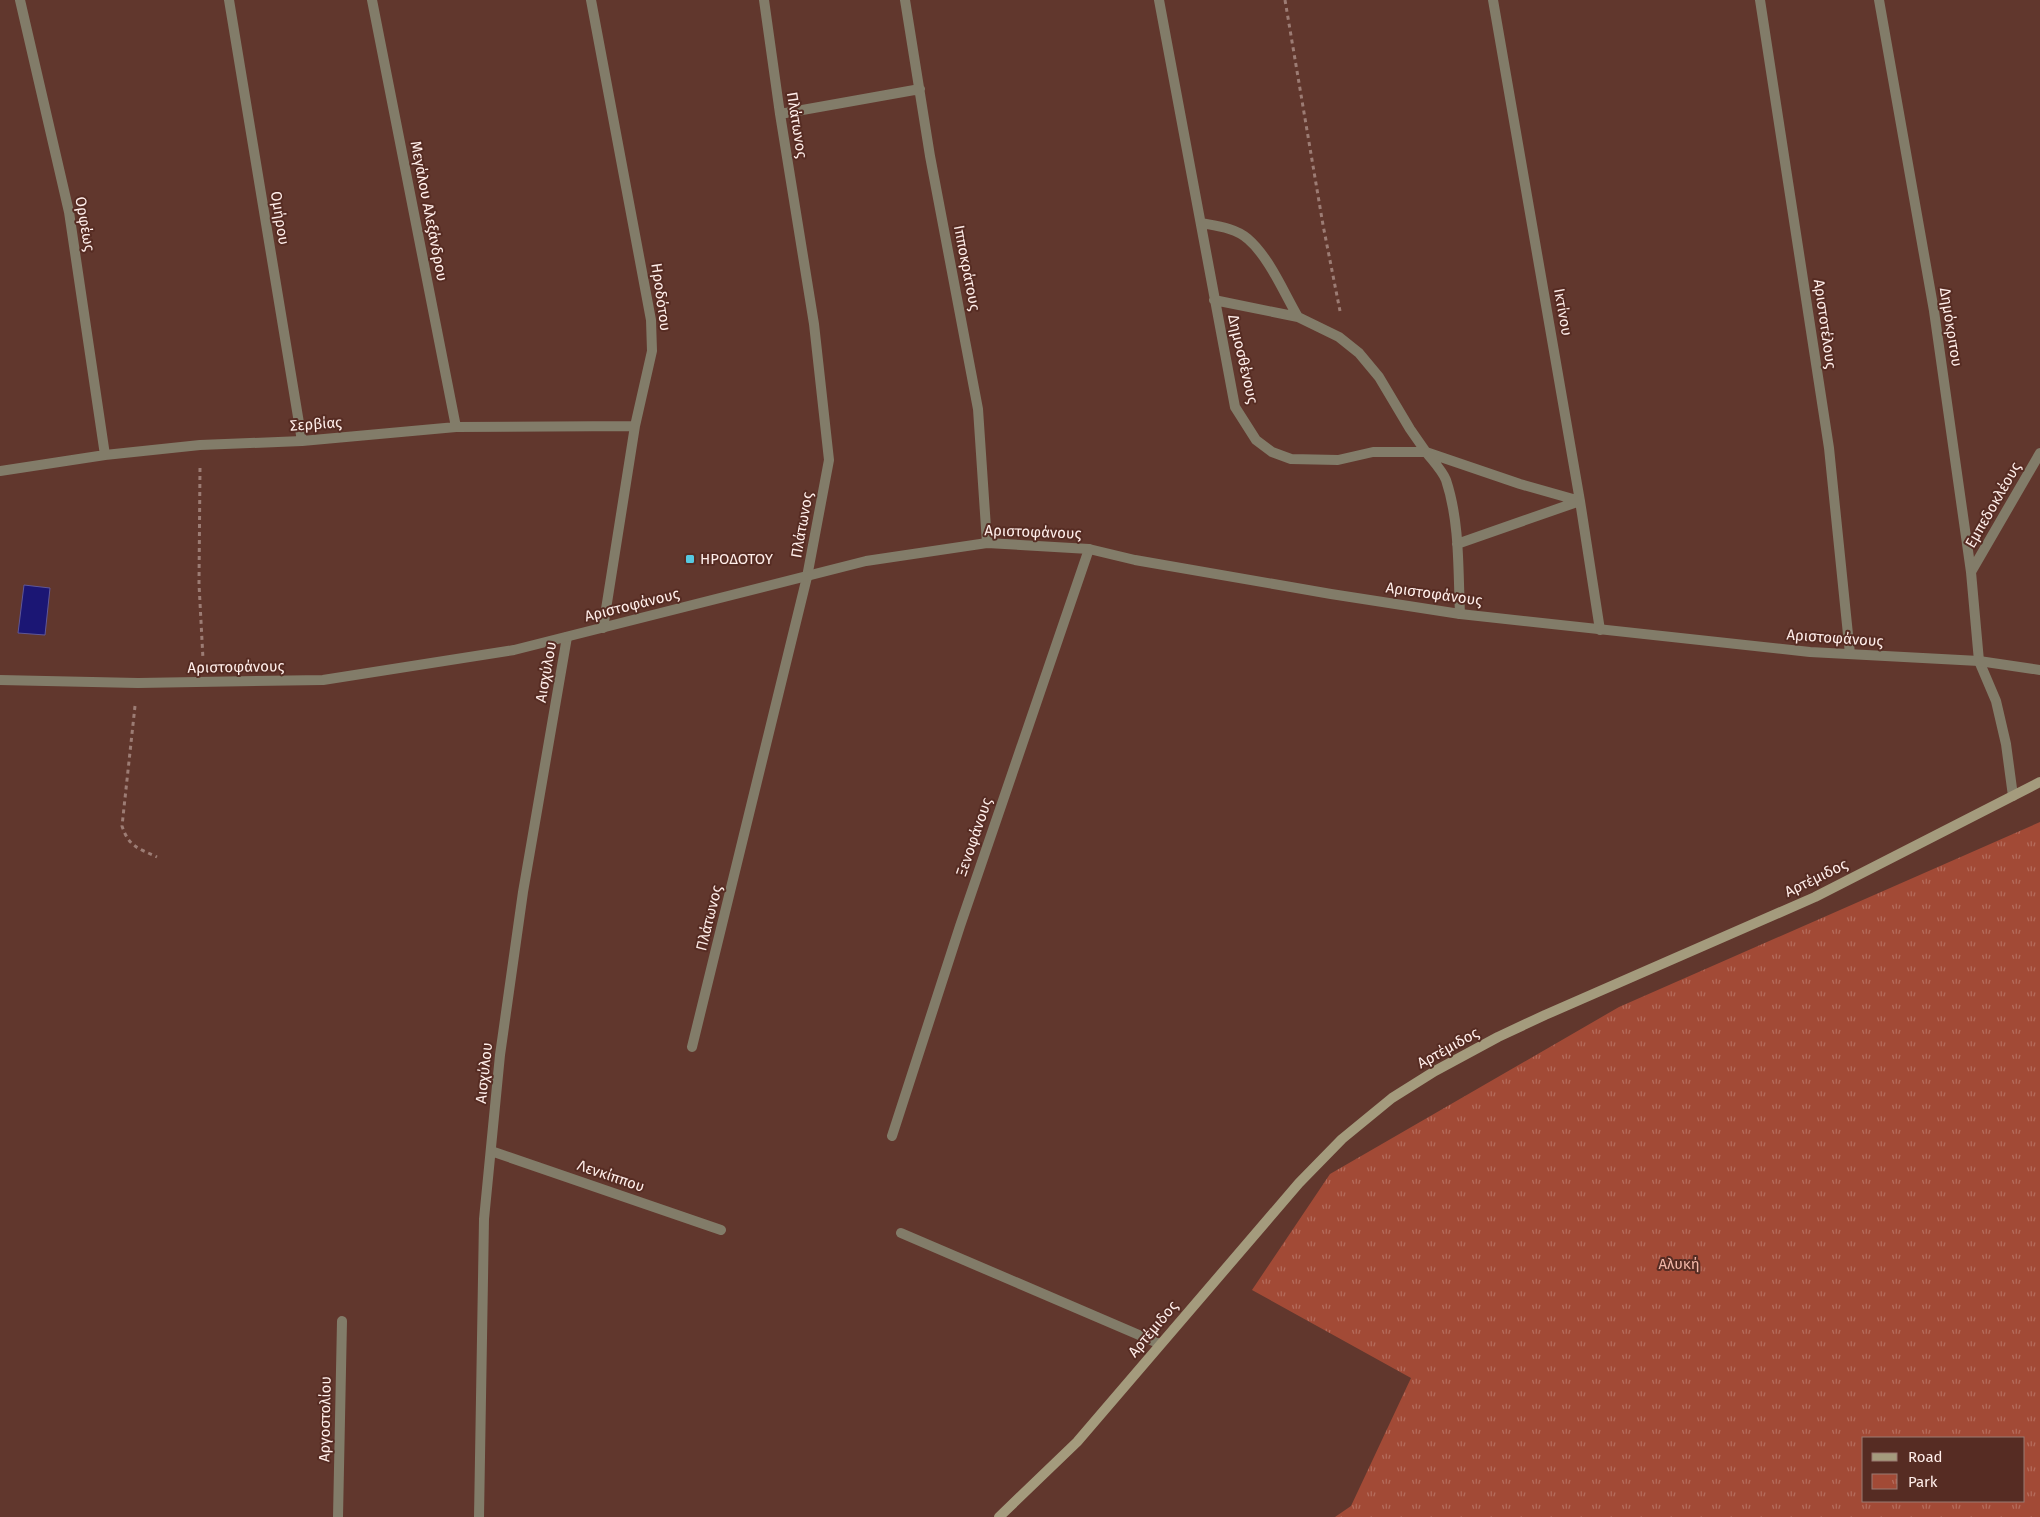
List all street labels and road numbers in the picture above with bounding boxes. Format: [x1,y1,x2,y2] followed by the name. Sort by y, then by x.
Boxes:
[783,91,811,159] street label: Πλάτωνος
[407,139,451,283] street label: Μεγάλου Αλεξάνδρου
[267,190,293,246] street label: Ομήρου
[71,195,99,253] street label: Ορφέως
[950,224,984,312] street label: Ιπποκράτους
[647,262,675,332] street label: Ηροδότου
[1810,278,1840,370] street label: Αριστοτέλους
[1936,286,1966,368] street label: Δημόκριτου
[1550,287,1576,337] street label: Ικτίνου
[1224,313,1262,405] street label: Δημοσθένους
[289,413,343,435] street label: Σερβίας
[1961,459,2025,551] street label: Εμπεδοκλέους
[787,490,817,560] street label: Πλάτωνος
[984,521,1082,543] street label: Αριστοφάνους
[1385,578,1483,610] street label: Αριστοφάνους
[583,585,681,625] street label: Αριστοφάνους
[1786,626,1884,650] street label: Αριστοφάνους
[532,640,560,704] street label: Αισχύλου
[187,657,285,677] street label: Αριστοφάνους
[952,795,996,879] street label: Ξενοφάνους
[1782,855,1850,901] street label: Αρτέμιδος
[692,883,726,953] street label: Πλάτωνος
[1414,1024,1482,1072] street label: Αρτέμιδος
[472,1041,496,1105] street label: Αισχύλου
[575,1156,647,1196] street label: Λενκίππου
[1124,1297,1182,1361] street label: Αρτέμιδος
[315,1376,335,1462] street label: Αργοστολίου

